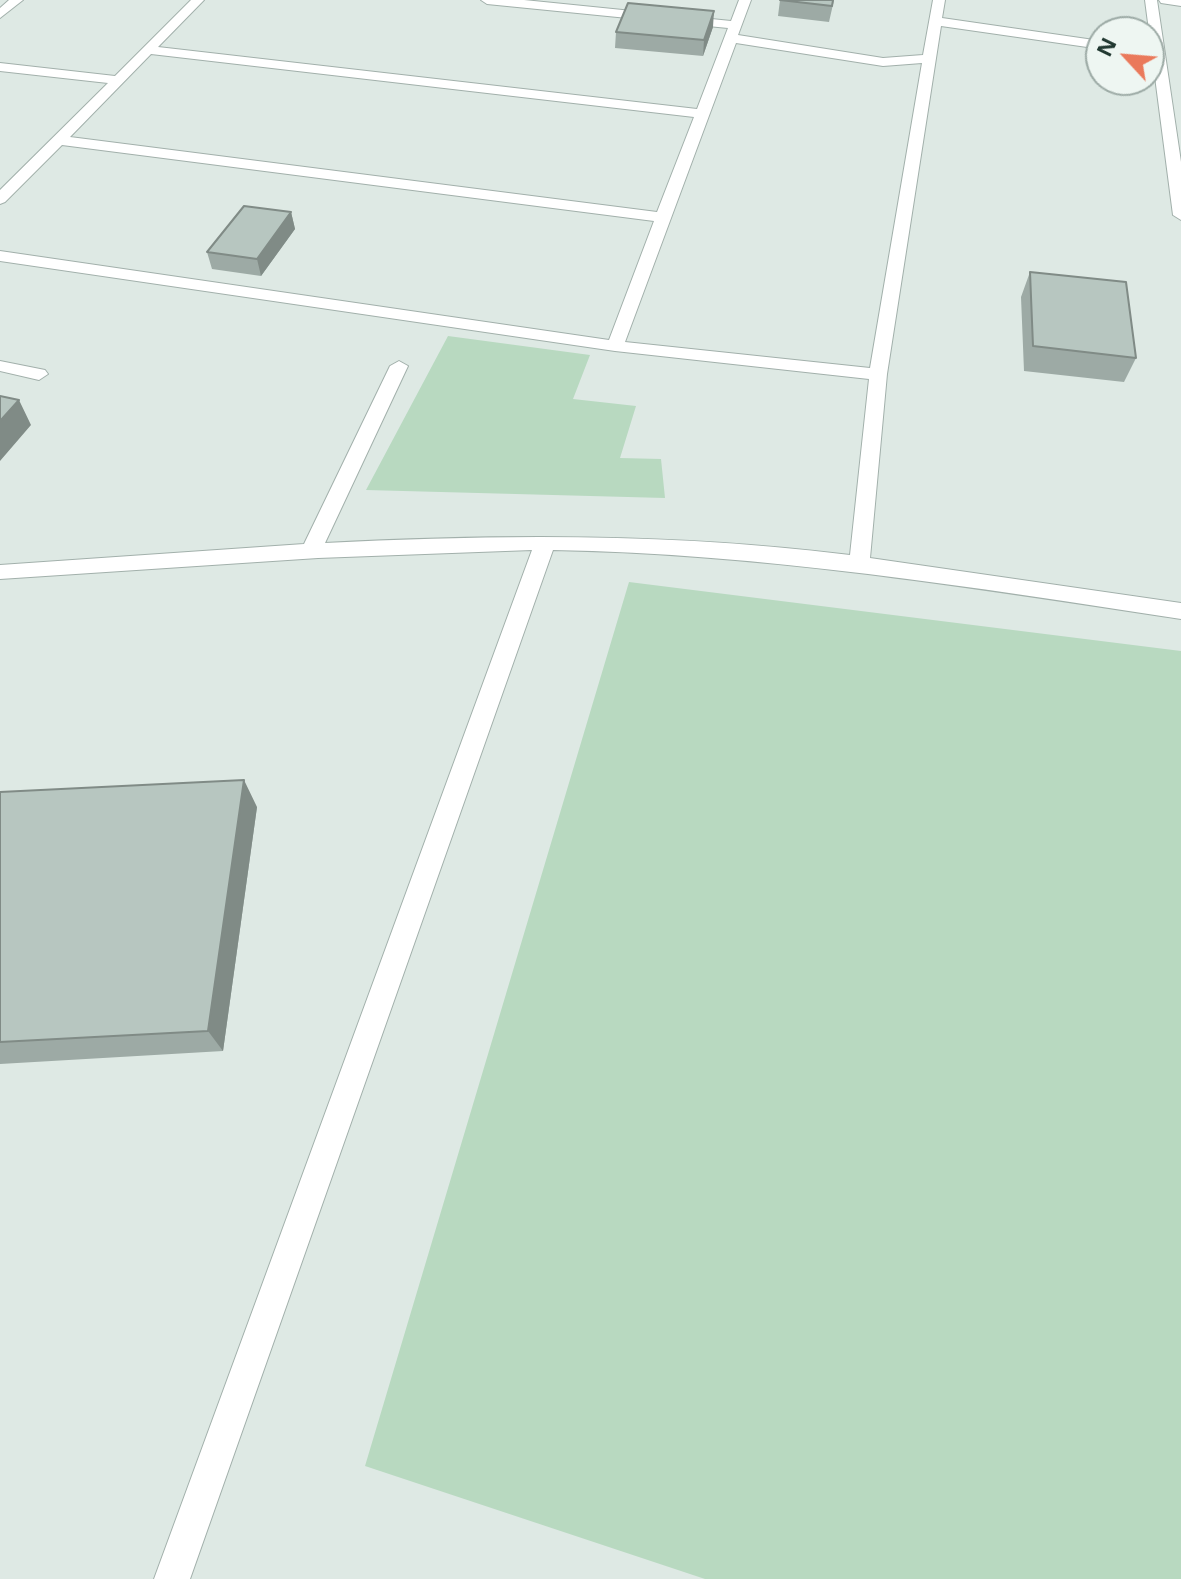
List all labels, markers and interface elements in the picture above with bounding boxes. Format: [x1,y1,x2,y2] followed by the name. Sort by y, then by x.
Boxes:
[1085,16,1165,96] north arrow
[1088,32,1123,61] text: N

